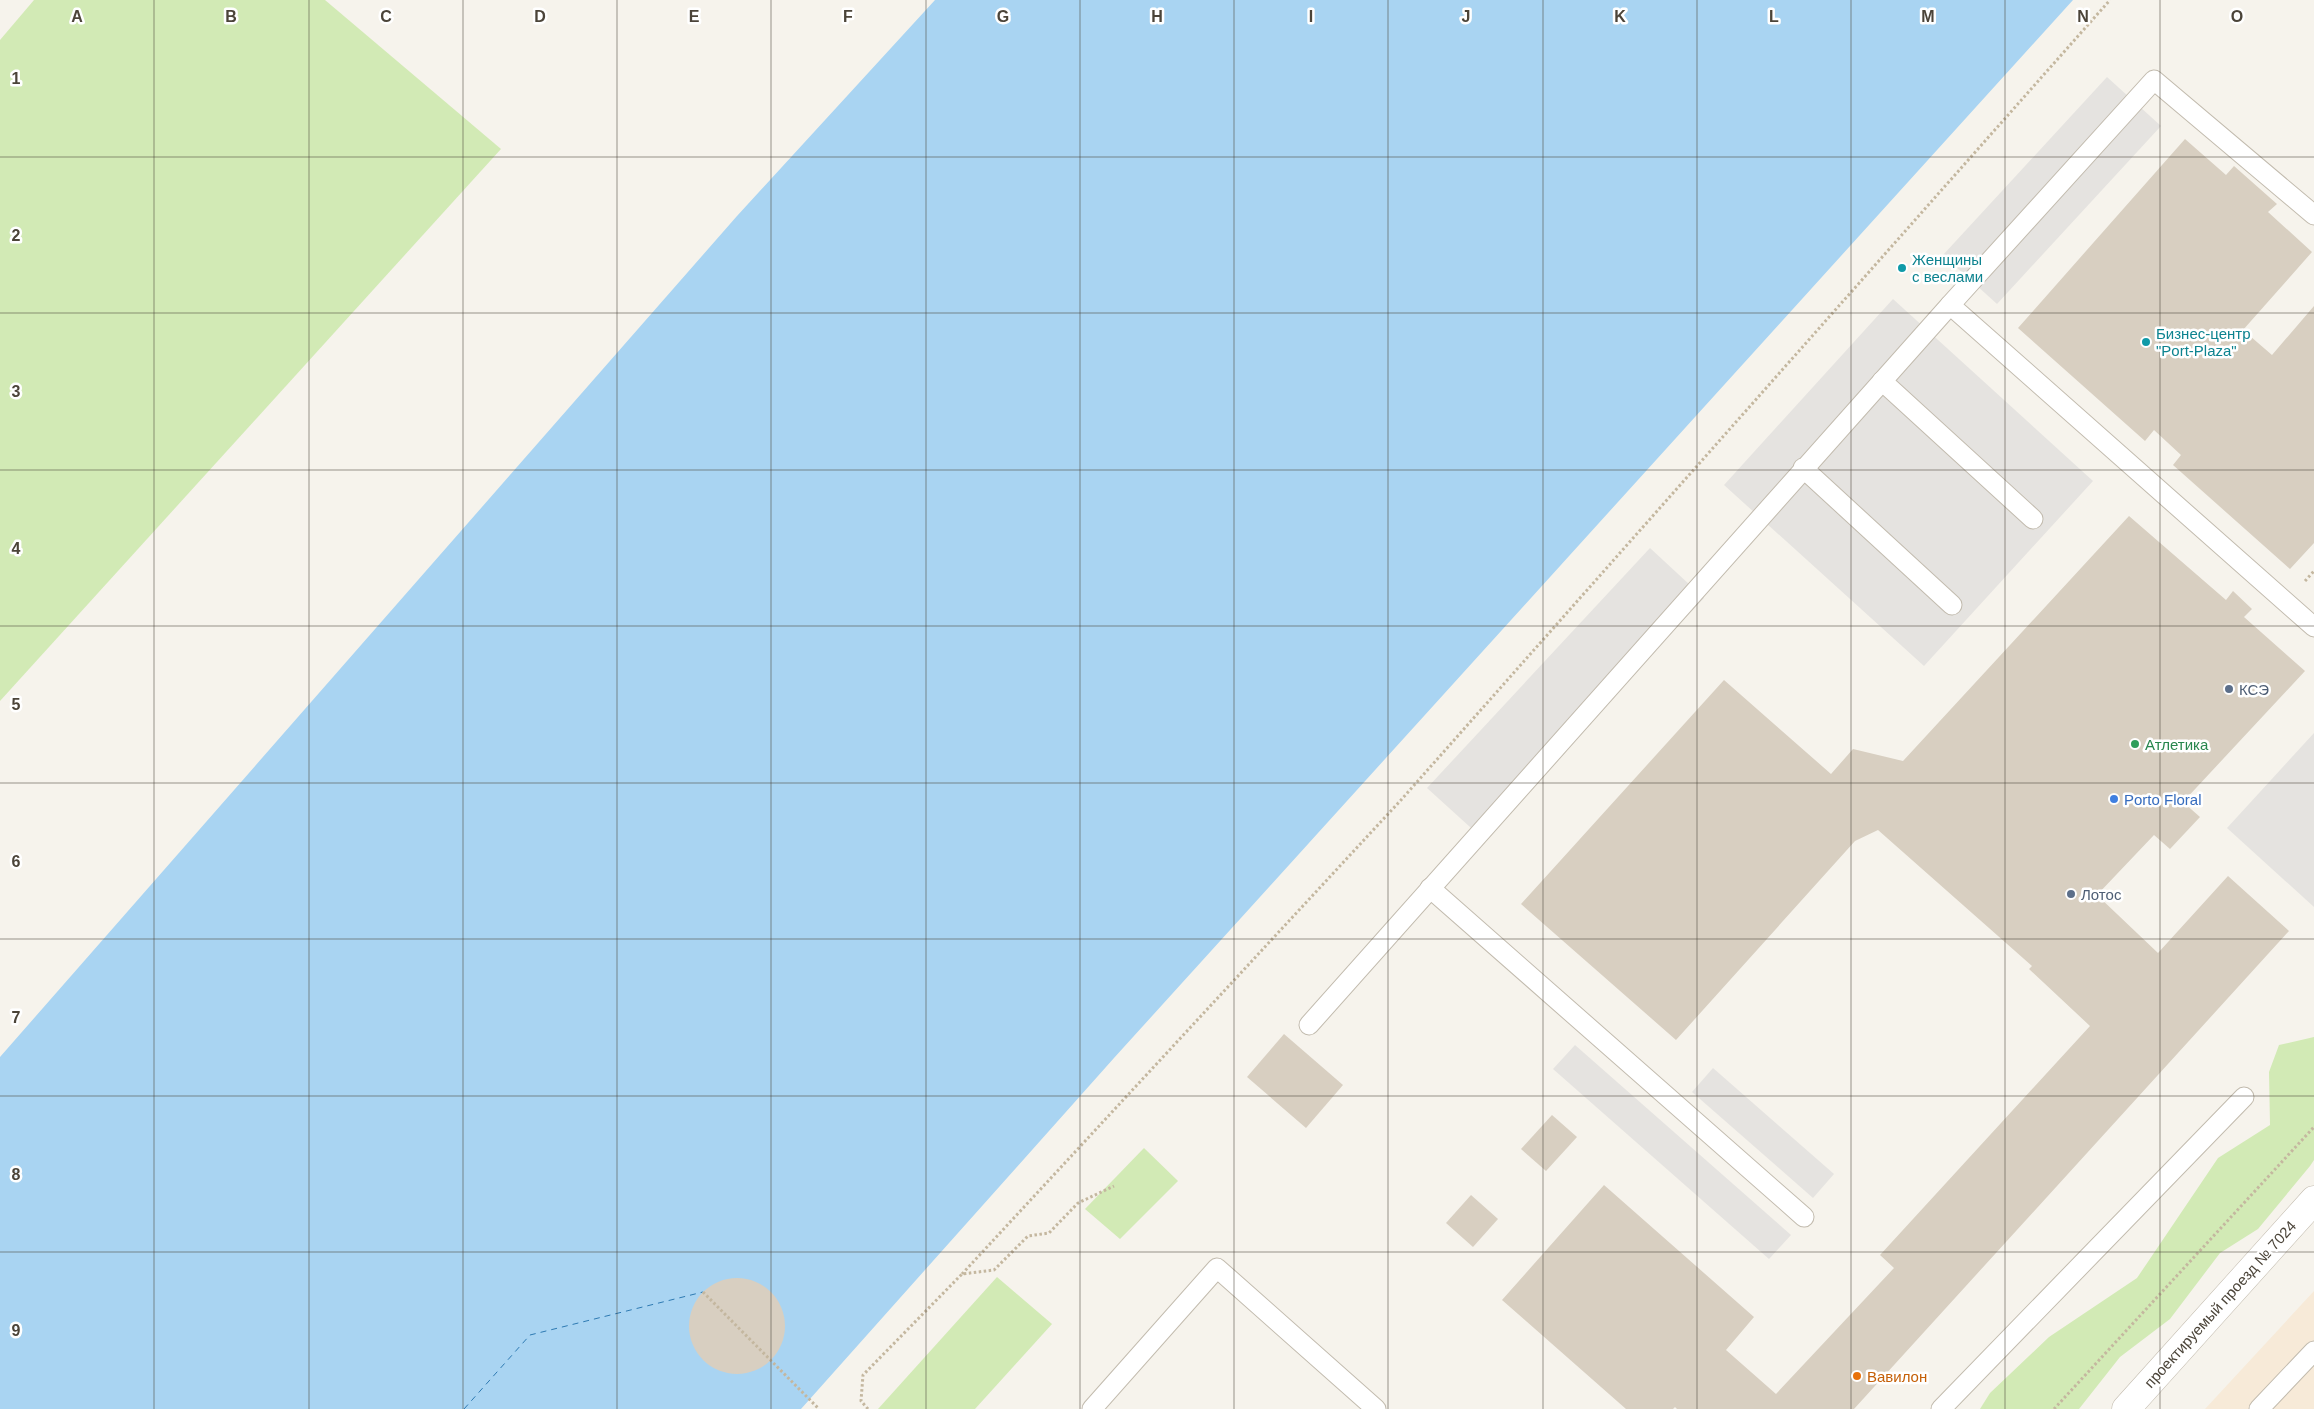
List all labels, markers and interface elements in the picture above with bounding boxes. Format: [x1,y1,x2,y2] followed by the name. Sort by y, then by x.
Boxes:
[71,8,83,25] text: A
[225,8,237,25] text: B
[380,8,392,25] text: C
[534,8,546,25] text: D
[689,8,700,25] text: E
[843,8,853,25] text: F
[997,8,1009,25] text: G
[1151,8,1163,25] text: H
[1309,8,1313,25] text: I
[1462,8,1470,25] text: J
[1614,8,1626,25] text: K
[1769,8,1779,25] text: L
[1921,8,1935,25] text: M
[2077,8,2089,25] text: N
[2231,8,2243,25] text: O
[12,70,21,87] text: 1
[12,227,21,244] text: 2
[1912,251,1983,285] place label: Женщины с веслами
[1896,262,1908,274] marker: Женщины с веслами
[2156,325,2250,359] place label: Бизнес-центр "Port-Plaza"
[2140,336,2152,348] marker: Бизнес-центр "Port-Plaza"
[12,383,21,400] text: 3
[12,540,21,557] text: 4
[2239,681,2269,698] place label: КСЭ
[2223,683,2235,695] marker: КСЭ
[12,696,21,713] text: 5
[2145,736,2209,753] place label: Атлетика
[2129,738,2141,750] marker: Атлетика
[2124,791,2202,808] place label: Porto Floral
[2108,793,2120,805] marker: Porto Floral
[12,853,21,870] text: 6
[2081,886,2122,903] place label: Лотос
[2065,888,2077,900] marker: Лотос
[12,1009,21,1026] text: 7
[12,1166,21,1183] text: 8
[2141,1217,2299,1391] street label: проектируемый проезд № 7024
[12,1322,21,1339] text: 9
[1867,1368,1927,1385] place label: Вавилон
[1851,1370,1863,1382] marker: Вавилон

